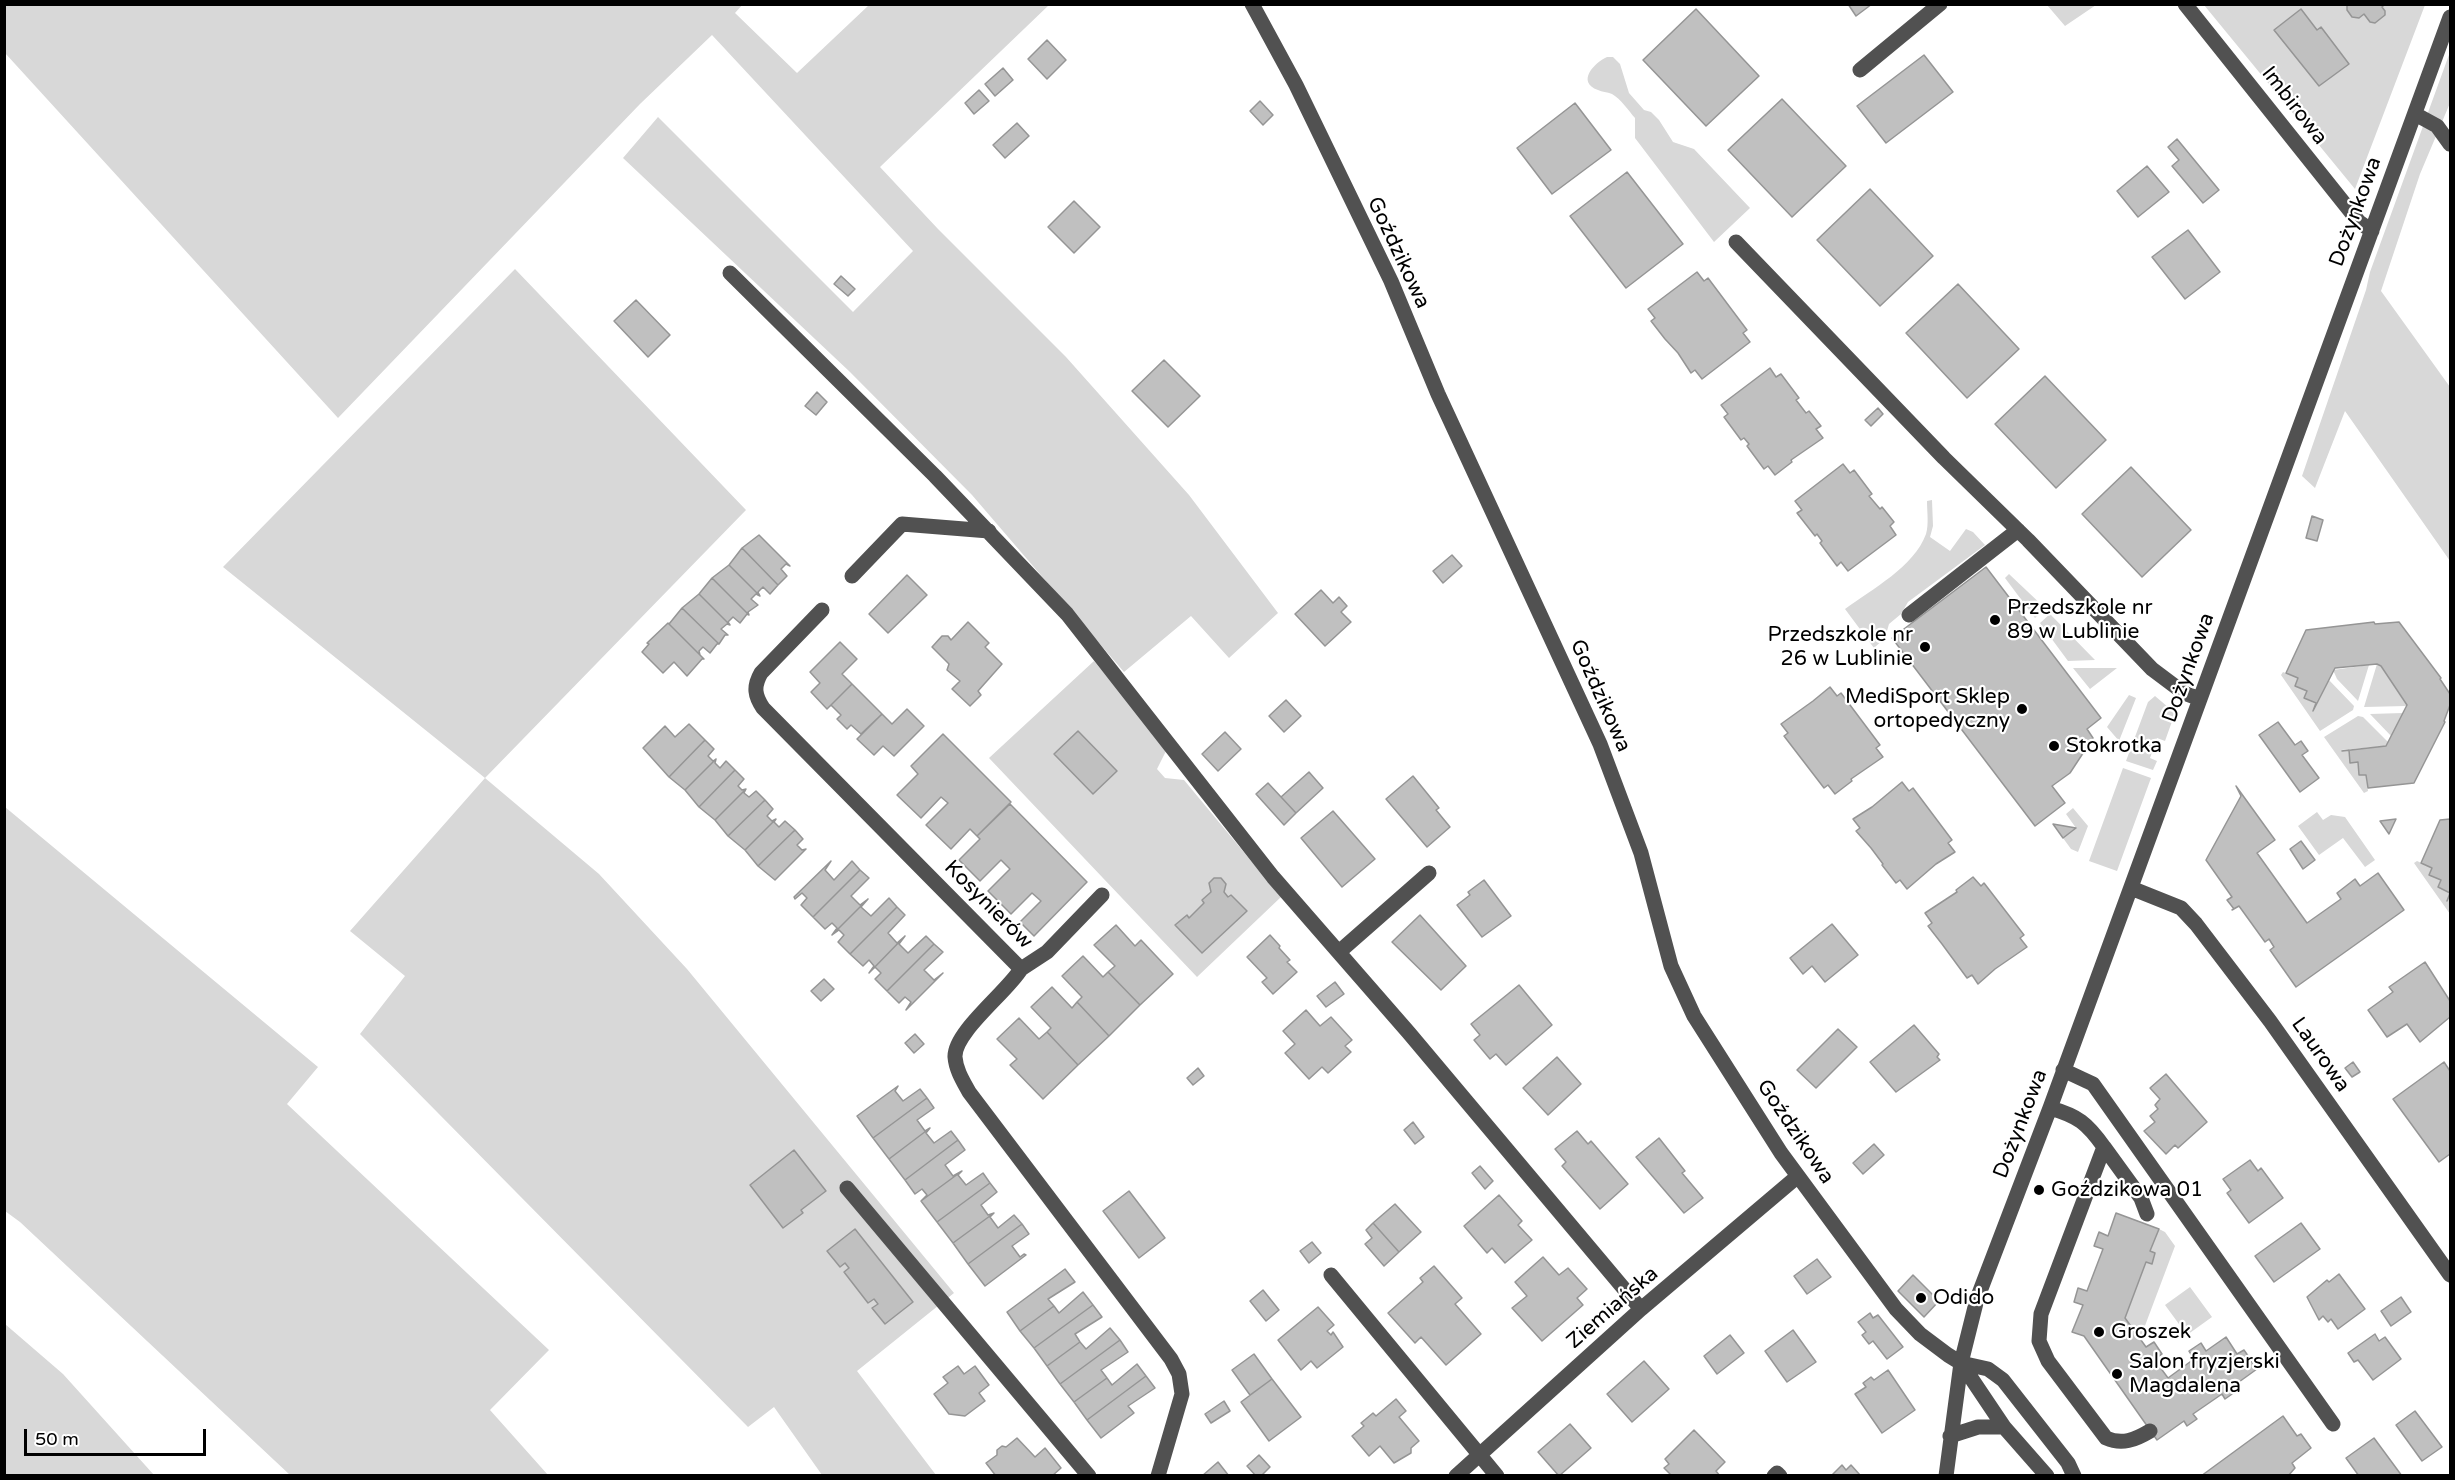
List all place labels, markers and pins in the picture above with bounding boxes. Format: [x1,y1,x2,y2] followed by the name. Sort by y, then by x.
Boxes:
[2007,595,2153,645] place label: Przedszkole nr 89 w Lublinie
[1988,613,2002,627] marker: Przedszkole nr 89 w Lublinie
[1767,622,1913,672] place label: Przedszkole nr 26 w Lublinie
[1918,640,1932,654] marker: Przedszkole nr 26 w Lublinie
[1845,684,2010,734] place label: MediSport Sklep ortopedyczny
[2015,702,2029,716] marker: MediSport Sklep ortopedyczny
[2066,733,2162,759] place label: Stokrotka
[2047,739,2061,753] marker: Stokrotka
[2051,1177,2203,1203] place label: Goździkowa 01
[2032,1183,2046,1197] marker: Goździkowa 01
[1933,1285,1994,1311] place label: Odido
[1914,1291,1928,1305] marker: Odido
[2111,1319,2191,1345] place label: Groszek
[2092,1325,2106,1339] marker: Groszek
[2129,1349,2280,1399] place label: Salon fryzjerski Magdalena
[2110,1367,2124,1381] marker: Salon fryzjerski Magdalena

